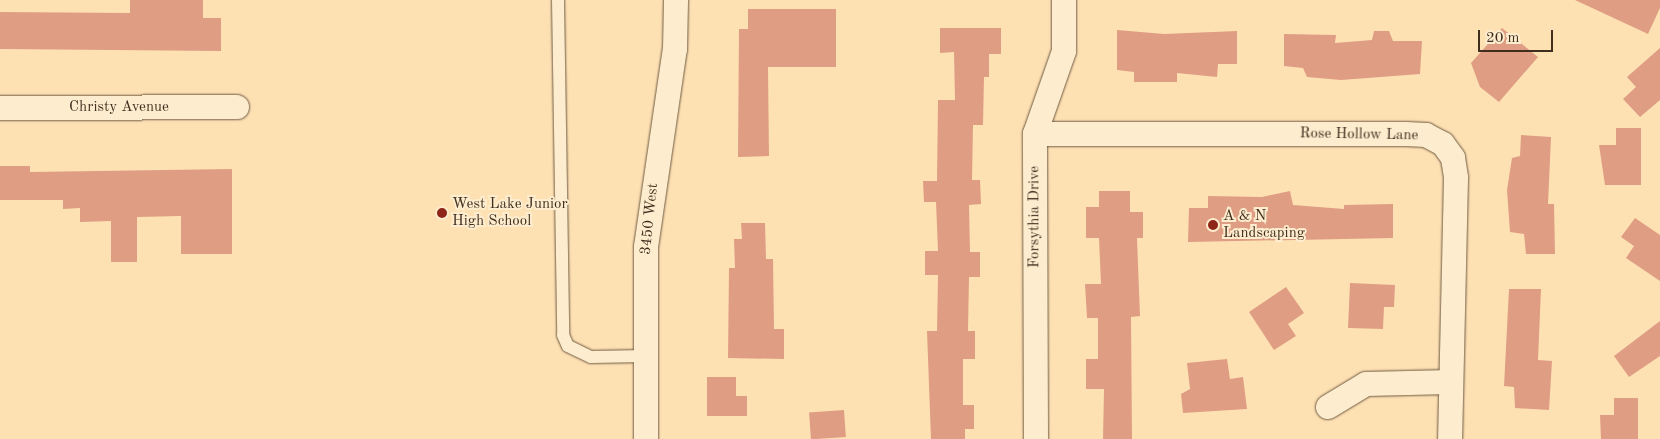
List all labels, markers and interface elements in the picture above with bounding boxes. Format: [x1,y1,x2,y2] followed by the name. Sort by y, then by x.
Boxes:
[1480,20,1555,52] scale bar
[1486,31,1520,46] text: 20 m
[69,99,169,117] street label: Christy Avenue
[1300,125,1418,145] street label: Rose Hollow Lane
[1026,166,1044,268] street label: Forsythia Drive
[637,182,663,256] street label: 3450 West
[452,195,568,230] place label: West Lake Junior High School
[436,207,448,219] marker: West Lake Junior High School
[1223,207,1305,242] place label: A & N Landscaping
[1207,219,1219,231] marker: A & N Landscaping

